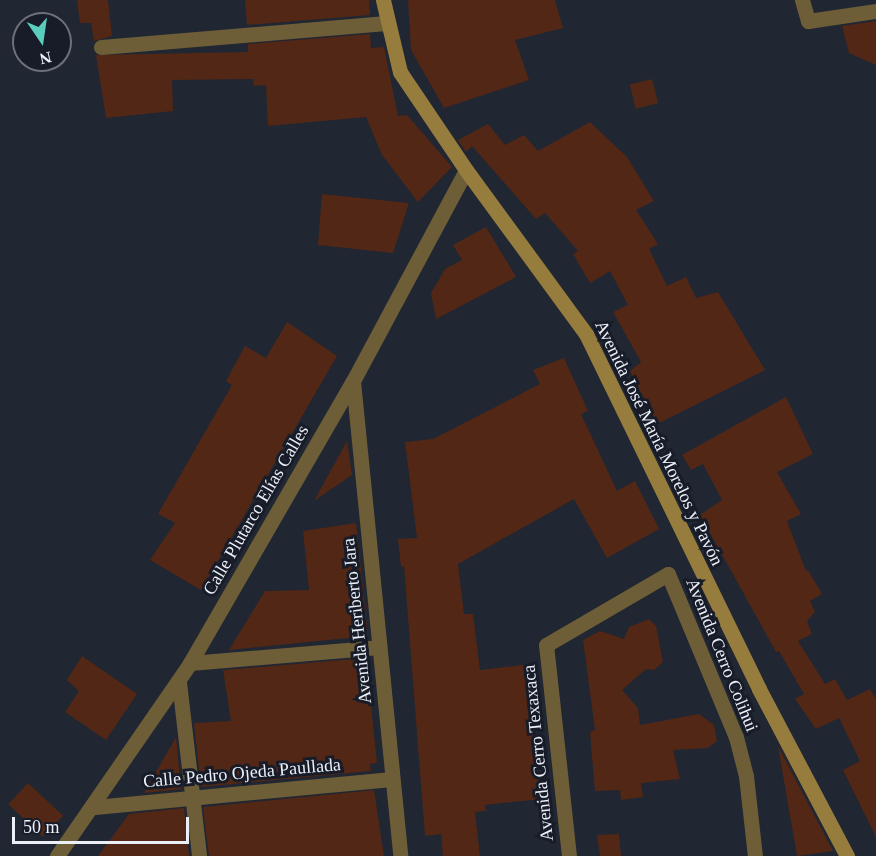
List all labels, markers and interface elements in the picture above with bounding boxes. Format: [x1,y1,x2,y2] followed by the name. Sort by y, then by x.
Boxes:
[12,12,72,72] north arrow
[38,48,53,68] text: N
[590,317,728,569] street label: Avenida José María Morelos y Pavón
[199,421,313,599] street label: Calle Plutarco Elías Calles
[338,537,376,705] street label: Avenida Heriberto Jara
[681,575,763,735] street label: Avenida Cerro Colihui
[518,664,558,842] street label: Avenida Cerro Texaxaca
[142,754,342,792] street label: Calle Pedro Ojeda Paullada
[15,805,192,843] scale bar
[23,817,60,837] text: 50 m

